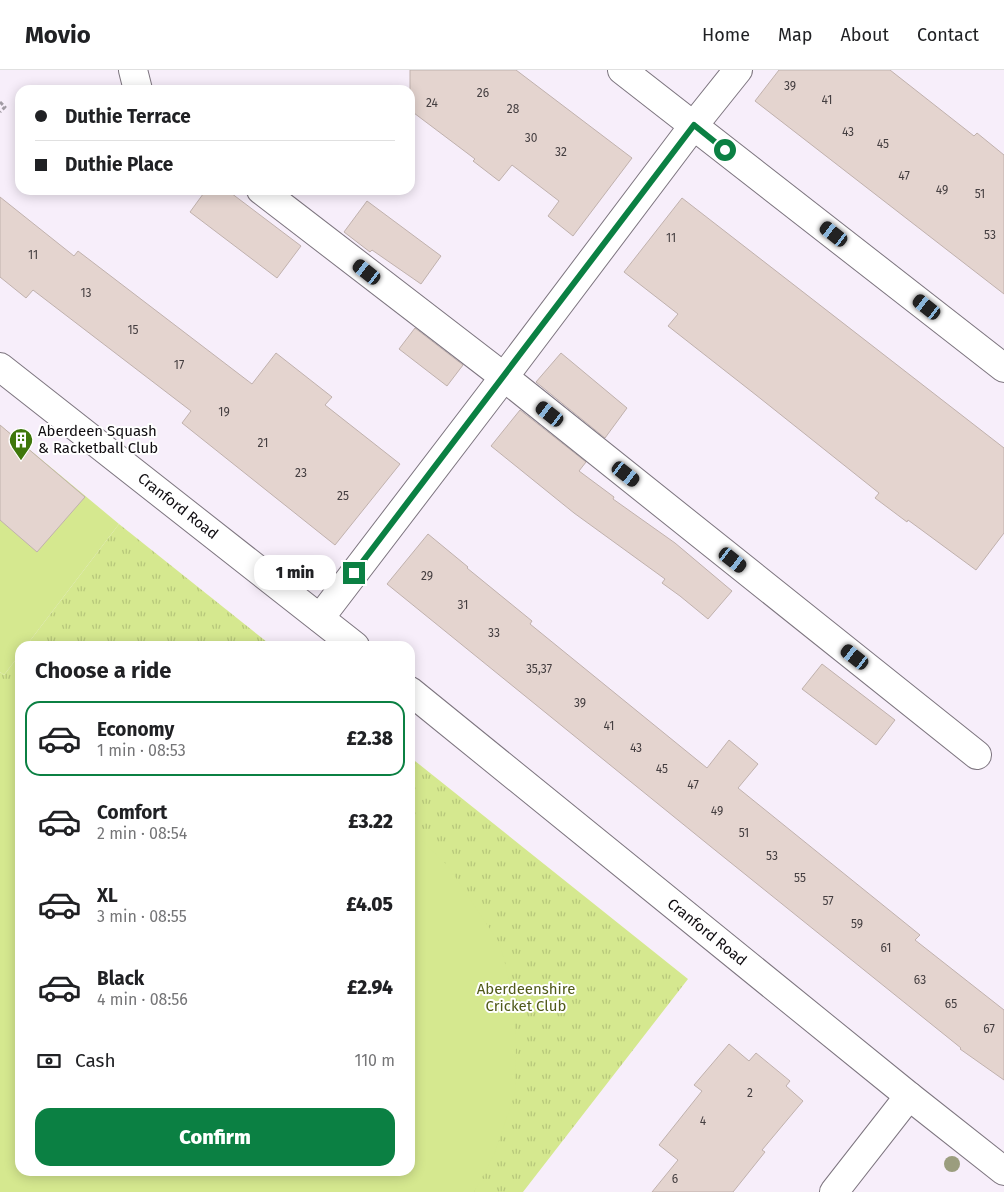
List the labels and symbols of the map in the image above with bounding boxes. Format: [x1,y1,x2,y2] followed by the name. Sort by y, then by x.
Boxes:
[784,79,796,93] house number: 39
[477,86,489,100] house number: 26
[822,93,832,107] house number: 41
[426,96,439,110] house number: 24
[507,102,520,116] house number: 28
[842,125,854,139] house number: 43
[525,131,538,145] house number: 30
[877,137,889,151] house number: 45
[714,139,736,161] route start
[555,145,567,159] house number: 32
[898,169,910,183] house number: 47
[936,183,948,197] house number: 49
[975,187,985,201] house number: 51
[817,219,850,249] car
[984,228,996,242] house number: 53
[666,231,676,245] house number: 11
[28,248,38,262] house number: 11
[350,257,383,287] car
[80,286,92,300] house number: 13
[910,292,943,322] car
[127,323,139,337] house number: 15
[174,358,184,372] house number: 17
[533,399,566,429] car
[218,405,230,419] house number: 19
[38,422,158,457] place label: Aberdeen Squash & Racketball Club
[8,427,34,461] building icon: Aberdeen Squash & Racketball Club
[258,436,268,450] house number: 21
[609,459,642,489] car
[295,466,307,480] house number: 23
[134,469,222,543] street label: Cranford Road
[337,489,349,503] house number: 25
[716,545,749,575] car
[254,556,336,590] callout: 1 min
[343,562,365,584] route end
[421,569,433,583] house number: 29
[458,598,468,612] house number: 31
[488,626,500,640] house number: 33
[838,642,871,672] car
[526,662,552,676] house number: 35,37
[574,696,586,710] house number: 39
[604,719,614,733] house number: 41
[630,741,642,755] house number: 43
[656,762,668,776] house number: 45
[687,778,699,792] house number: 47
[711,804,723,818] house number: 49
[739,826,749,840] house number: 51
[766,849,778,863] house number: 53
[794,871,806,885] house number: 55
[822,894,834,908] house number: 57
[664,895,750,969] street label: Cranford Road
[851,917,863,931] house number: 59
[880,941,892,955] house number: 61
[914,973,926,987] house number: 63
[477,980,575,1015] park label: Aberdeenshire Cricket Club
[945,997,957,1011] house number: 65
[983,1022,995,1036] house number: 67
[747,1086,753,1100] house number: 2
[700,1114,707,1128] house number: 4
[672,1172,678,1186] house number: 6

